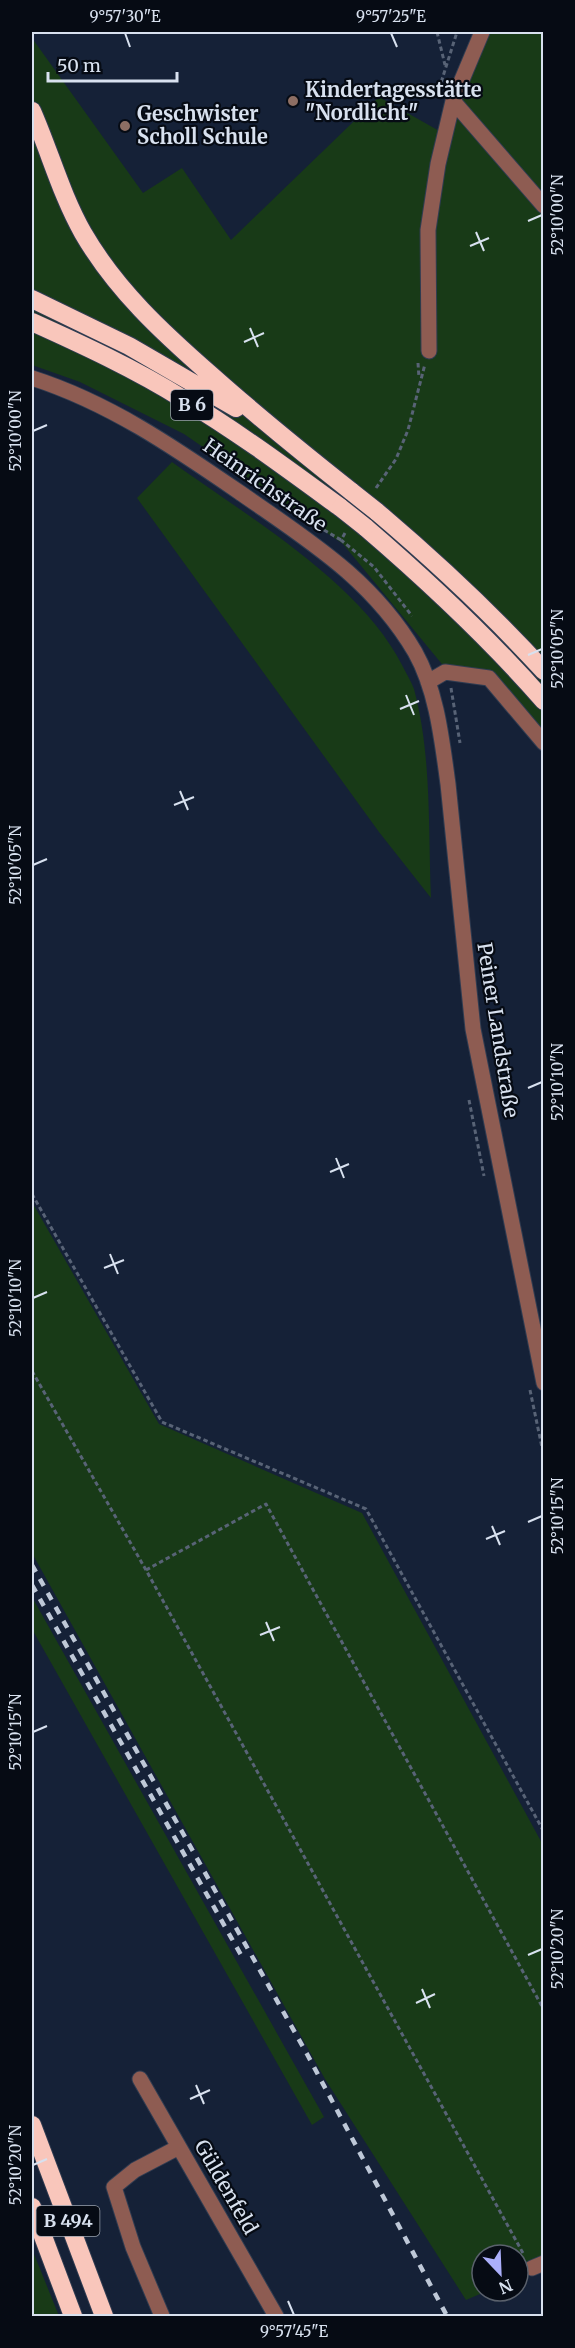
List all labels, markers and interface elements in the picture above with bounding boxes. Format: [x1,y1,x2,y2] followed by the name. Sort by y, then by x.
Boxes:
[89,7,161,26] text: 9°57'30"E
[356,7,426,26] text: 9°57'25"E
[48,45,177,83] scale bar
[57,54,101,77] text: 50 m
[305,77,482,125] place label: Kindertagesstätte "Nordlicht"
[286,94,300,108] marker: Kindertagesstätte "Nordlicht"
[137,101,268,149] place label: Geschwister Scholl Schule
[118,119,132,133] marker: Geschwister Scholl Schule
[548,174,567,256] text: 52°10'00"N
[6,390,25,472] text: 52°10'00"N
[171,390,213,420] road number: B 6
[199,433,332,536] street label: Heinrichstraße
[548,609,567,689] text: 52°10'05"N
[6,825,25,905] text: 52°10'05"N
[472,941,525,1119] street label: Peiner Landstraße
[548,1043,567,1121] text: 52°10'10"N
[6,1259,25,1337] text: 52°10'10"N
[548,1477,567,1554] text: 52°10'15"N
[6,1693,25,1770] text: 52°10'15"N
[548,1908,567,1989] text: 52°10'20"N
[6,2124,25,2205] text: 52°10'20"N
[189,2135,263,2238] street label: Güldenfeld
[36,2206,100,2236] road number: B 494
[470,2243,530,2303] north arrow
[496,2275,516,2299] text: N
[260,2322,328,2341] text: 9°57'45"E

